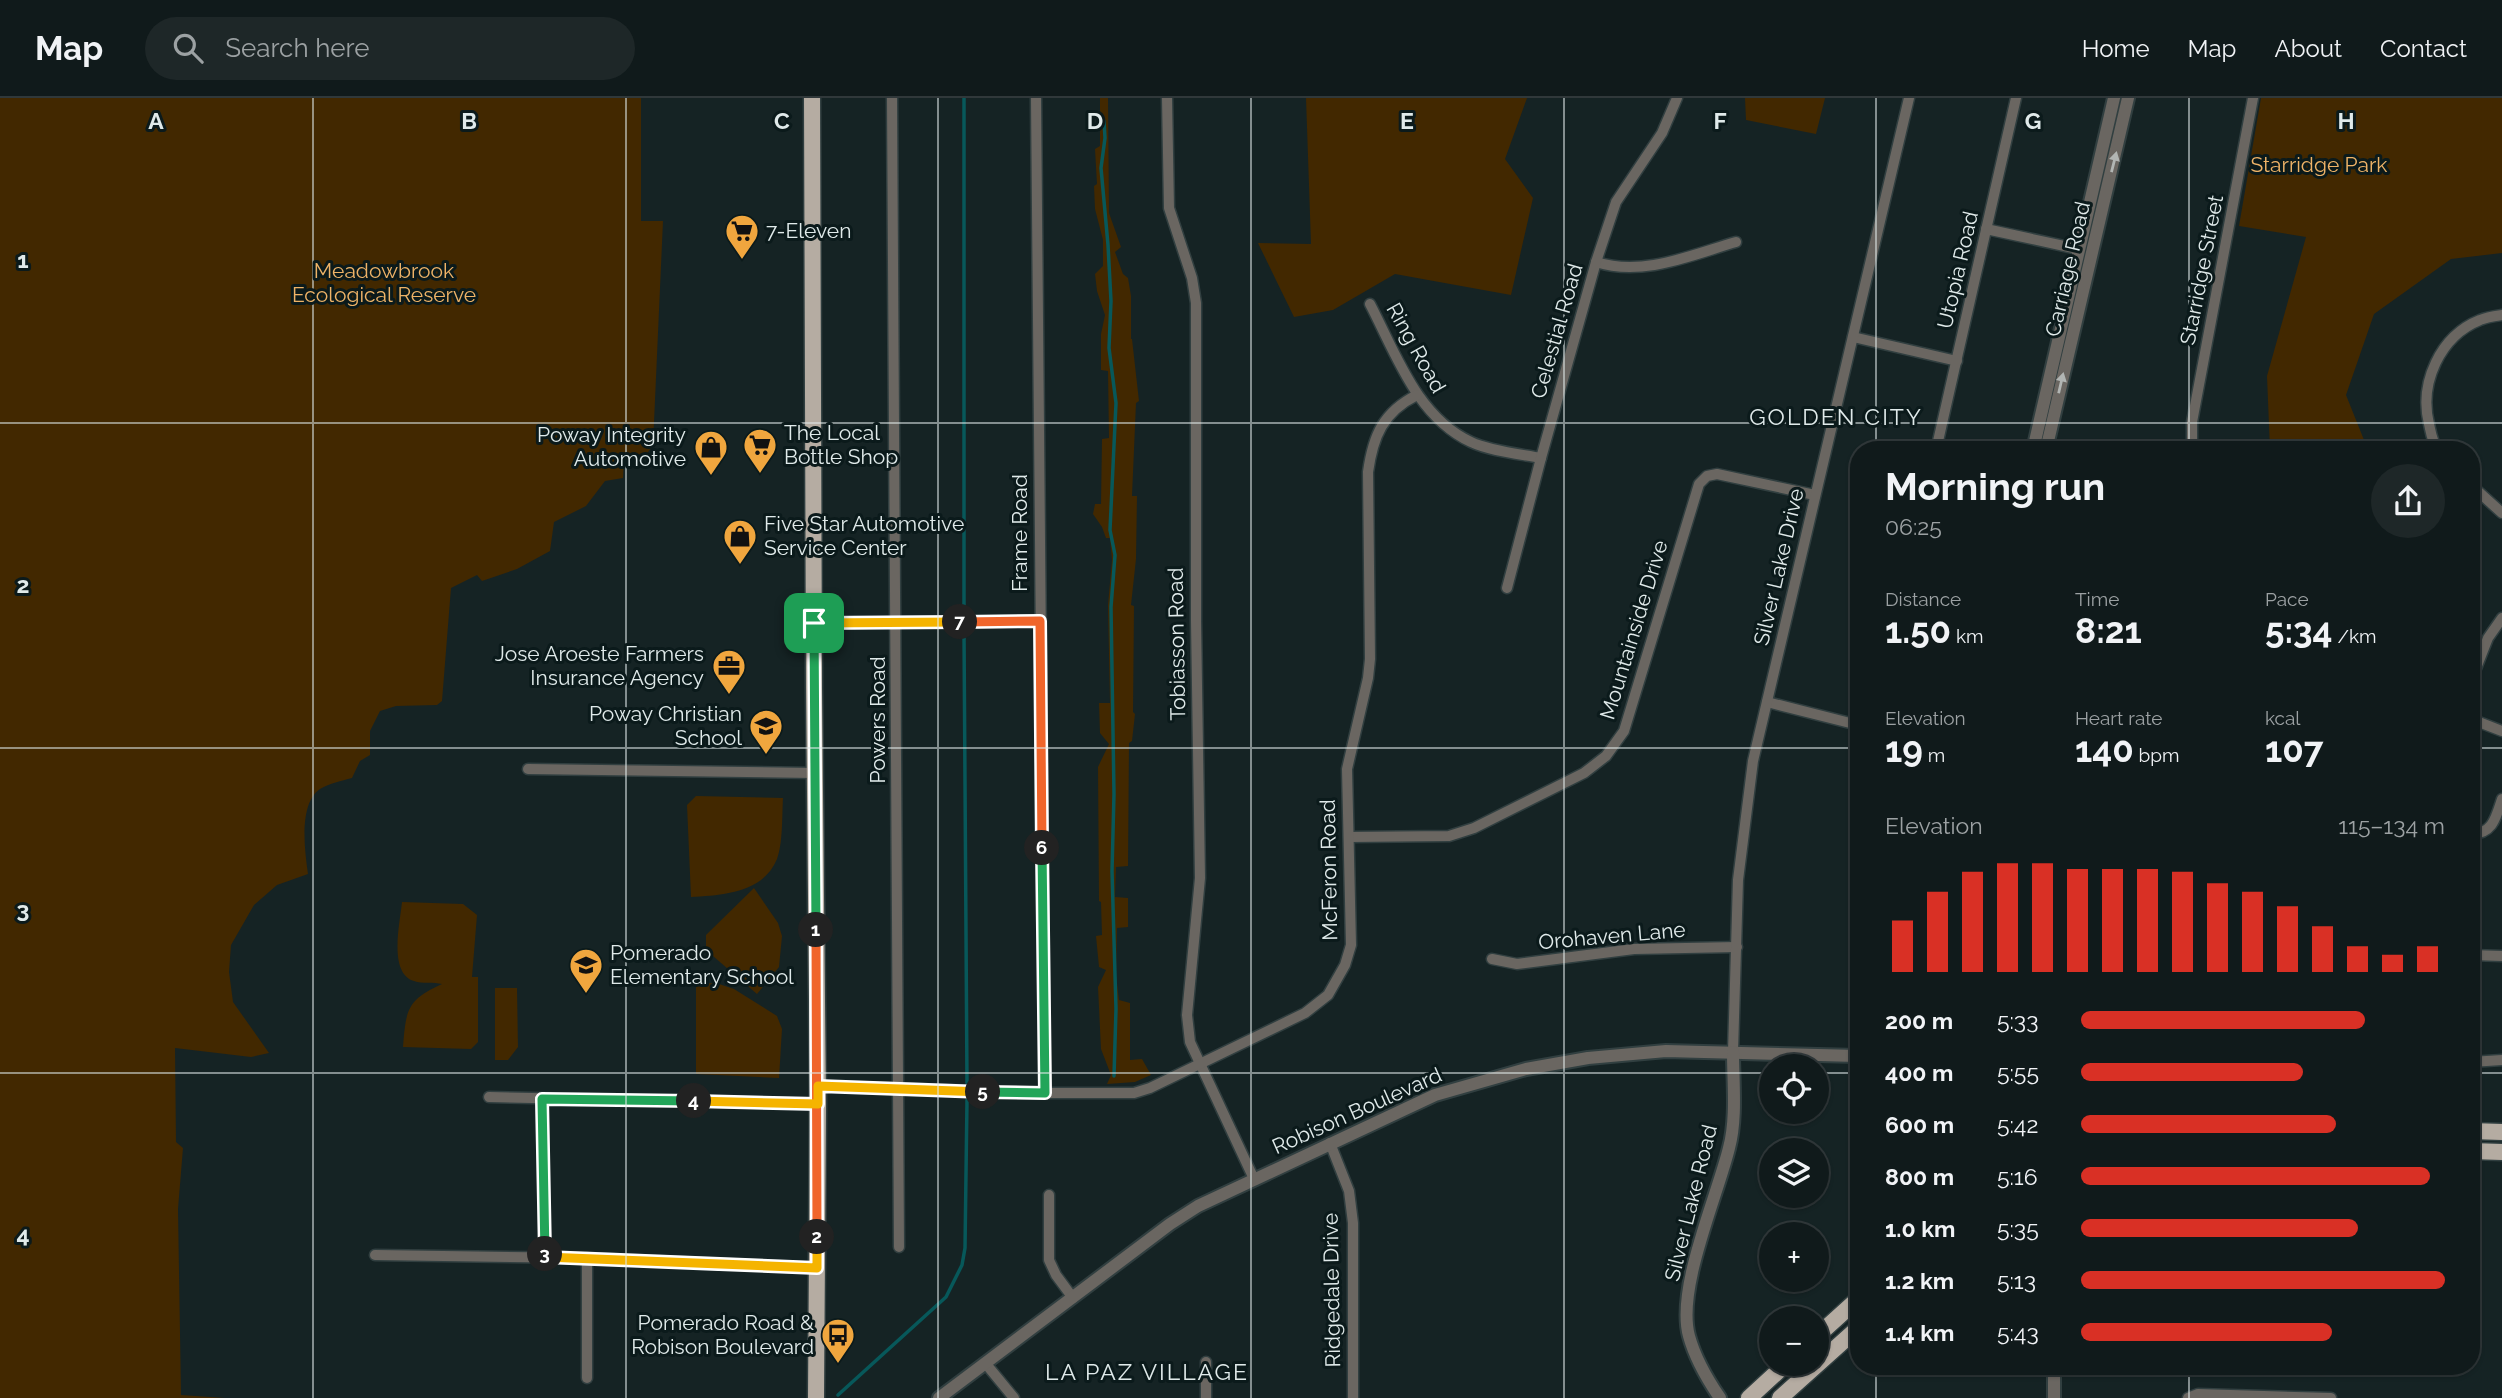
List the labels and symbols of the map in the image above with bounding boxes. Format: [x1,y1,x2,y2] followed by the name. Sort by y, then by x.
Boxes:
[148,107,164,134] text: A
[461,107,477,134] text: B
[774,107,790,134] text: C
[1087,107,1103,134] text: D
[1400,107,1414,134] text: E
[1713,107,1727,134] text: F
[2025,107,2041,134] text: G
[2337,107,2355,134] text: H
[2108,151,2119,173] one-way arrow
[2251,152,2387,177] park label: Starridge Park
[2175,193,2228,347] street label: Starridge Street
[2040,199,2095,339] street label: Carriage Road
[1932,209,1983,331] street label: Utopia Road
[723,212,761,261] supermarket icon: 7-Eleven
[766,218,851,243] place label: 7-Eleven
[17,246,29,273] text: 1
[292,258,476,307] park label: Meadowbrook Ecological Reserve
[1525,261,1588,401] street label: Celestial Road
[1381,298,1451,397] street label: Ring Road
[2056,372,2067,394] one-way arrow
[1749,403,1923,430] district label: GOLDEN CITY
[784,420,898,469] place label: The Local Bottle Shop
[537,422,686,471] place label: Poway Integrity Automotive
[741,426,779,475] supermarket icon: The Local Bottle Shop
[692,428,730,477] shop icon: Poway Integrity Automotive
[1007,474,1032,592] street label: Frame Road
[1748,486,1809,648] street label: Silver Lake Drive
[764,511,964,560] place label: Five Star Automotive Service Center
[721,517,759,566] shop icon: Five Star Automotive Service Center
[1594,537,1673,723] street label: Mountainside Drive
[1163,567,1190,721] street label: Tobiasson Road
[17,571,29,598] text: 2
[784,593,844,653] pin
[942,604,978,640] pin: 7
[495,641,704,690] place label: Jose Aroeste Farmers Insurance Agency
[710,647,748,696] office icon: Jose Aroeste Farmers Insurance Agency
[865,656,890,784] street label: Powers Road
[589,701,742,750] place label: Poway Christian School
[747,707,785,756] school or university icon: Poway Christian School
[1315,799,1342,941] street label: McFeron Road
[1024,830,1060,866] pin: 6
[17,896,29,923] text: 3
[798,912,834,948] pin: 1
[1537,917,1687,954] street label: Orohaven Lane
[610,940,794,989] place label: Pomerado Elementary School
[567,946,605,995] school or university icon: Pomerado Elementary School
[1268,1062,1445,1159] street label: Robison Boulevard
[965,1074,1000,1110] pin: 5
[676,1084,712,1118] pin: 4
[1659,1122,1722,1284] street label: Silver Lake Road
[1318,1213,1345,1367] street label: Ridgedale Drive
[800,1220,834,1254] pin: 2
[16,1221,30,1248] text: 4
[528,1236,562,1272] pin: 3
[631,1310,814,1359] place label: Pomerado Road & Robison Boulevard
[819,1316,857,1365] bus stop icon: Pomerado Road & Robison Boulevard
[1045,1358,1249,1385] district label: LA PAZ VILLAGE

